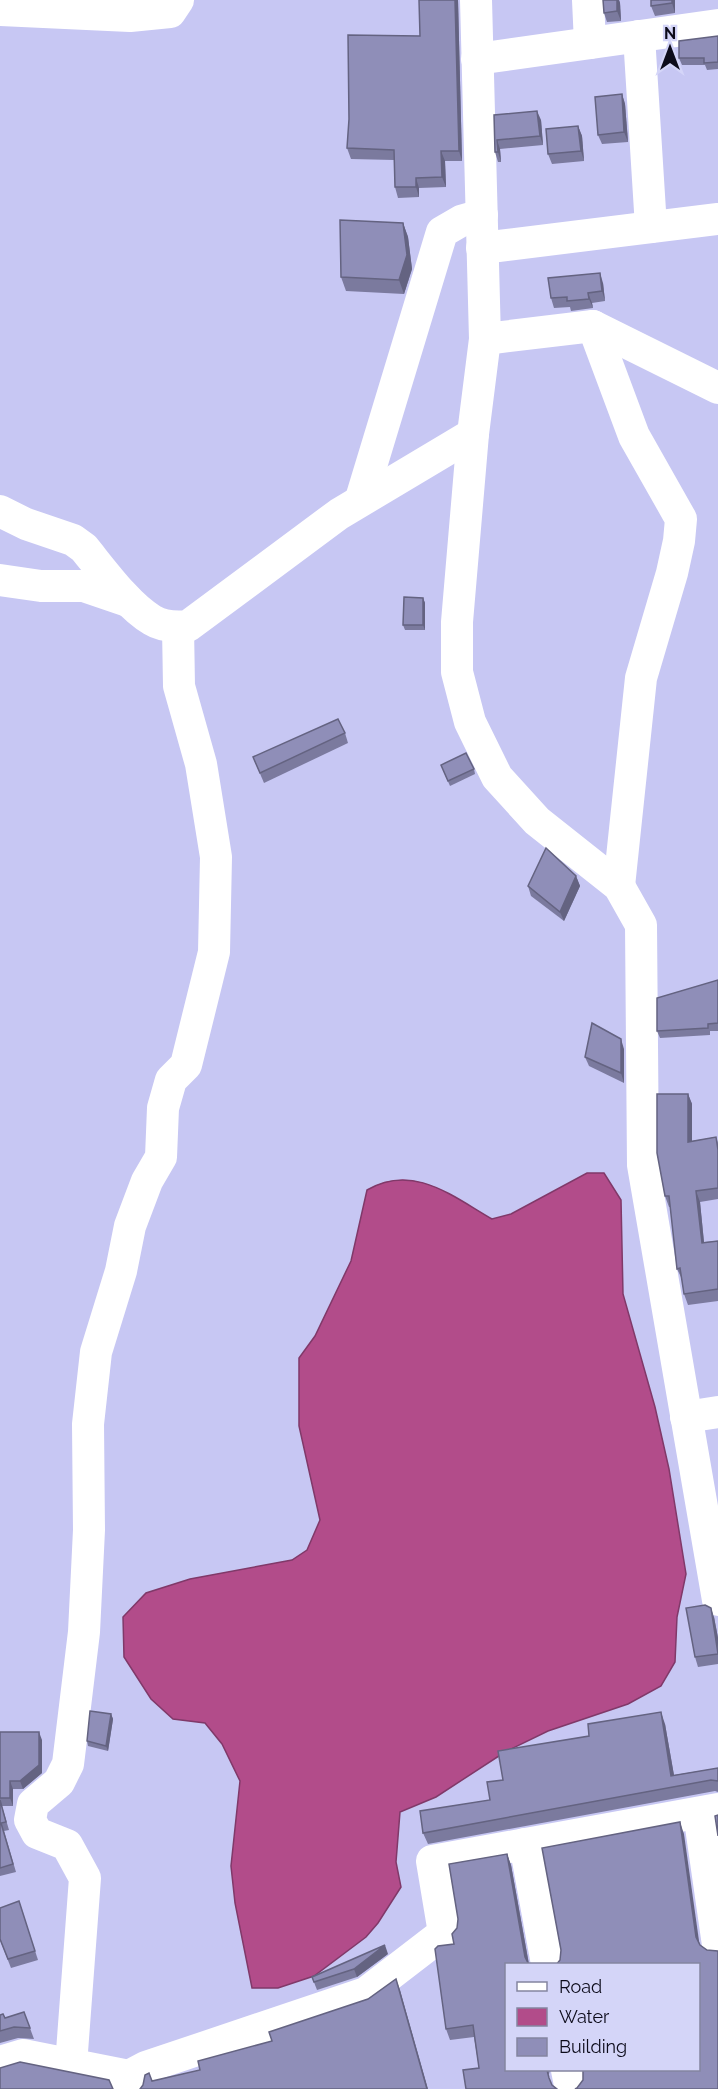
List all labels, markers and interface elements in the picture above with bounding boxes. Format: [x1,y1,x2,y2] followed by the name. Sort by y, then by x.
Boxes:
[640,18,700,78] north arrow
[664,24,676,43] text: N
[505,1963,700,2071] legend
[559,1976,602,1997] text: Road
[559,2006,610,2027] text: Water
[559,2036,627,2057] text: Building

